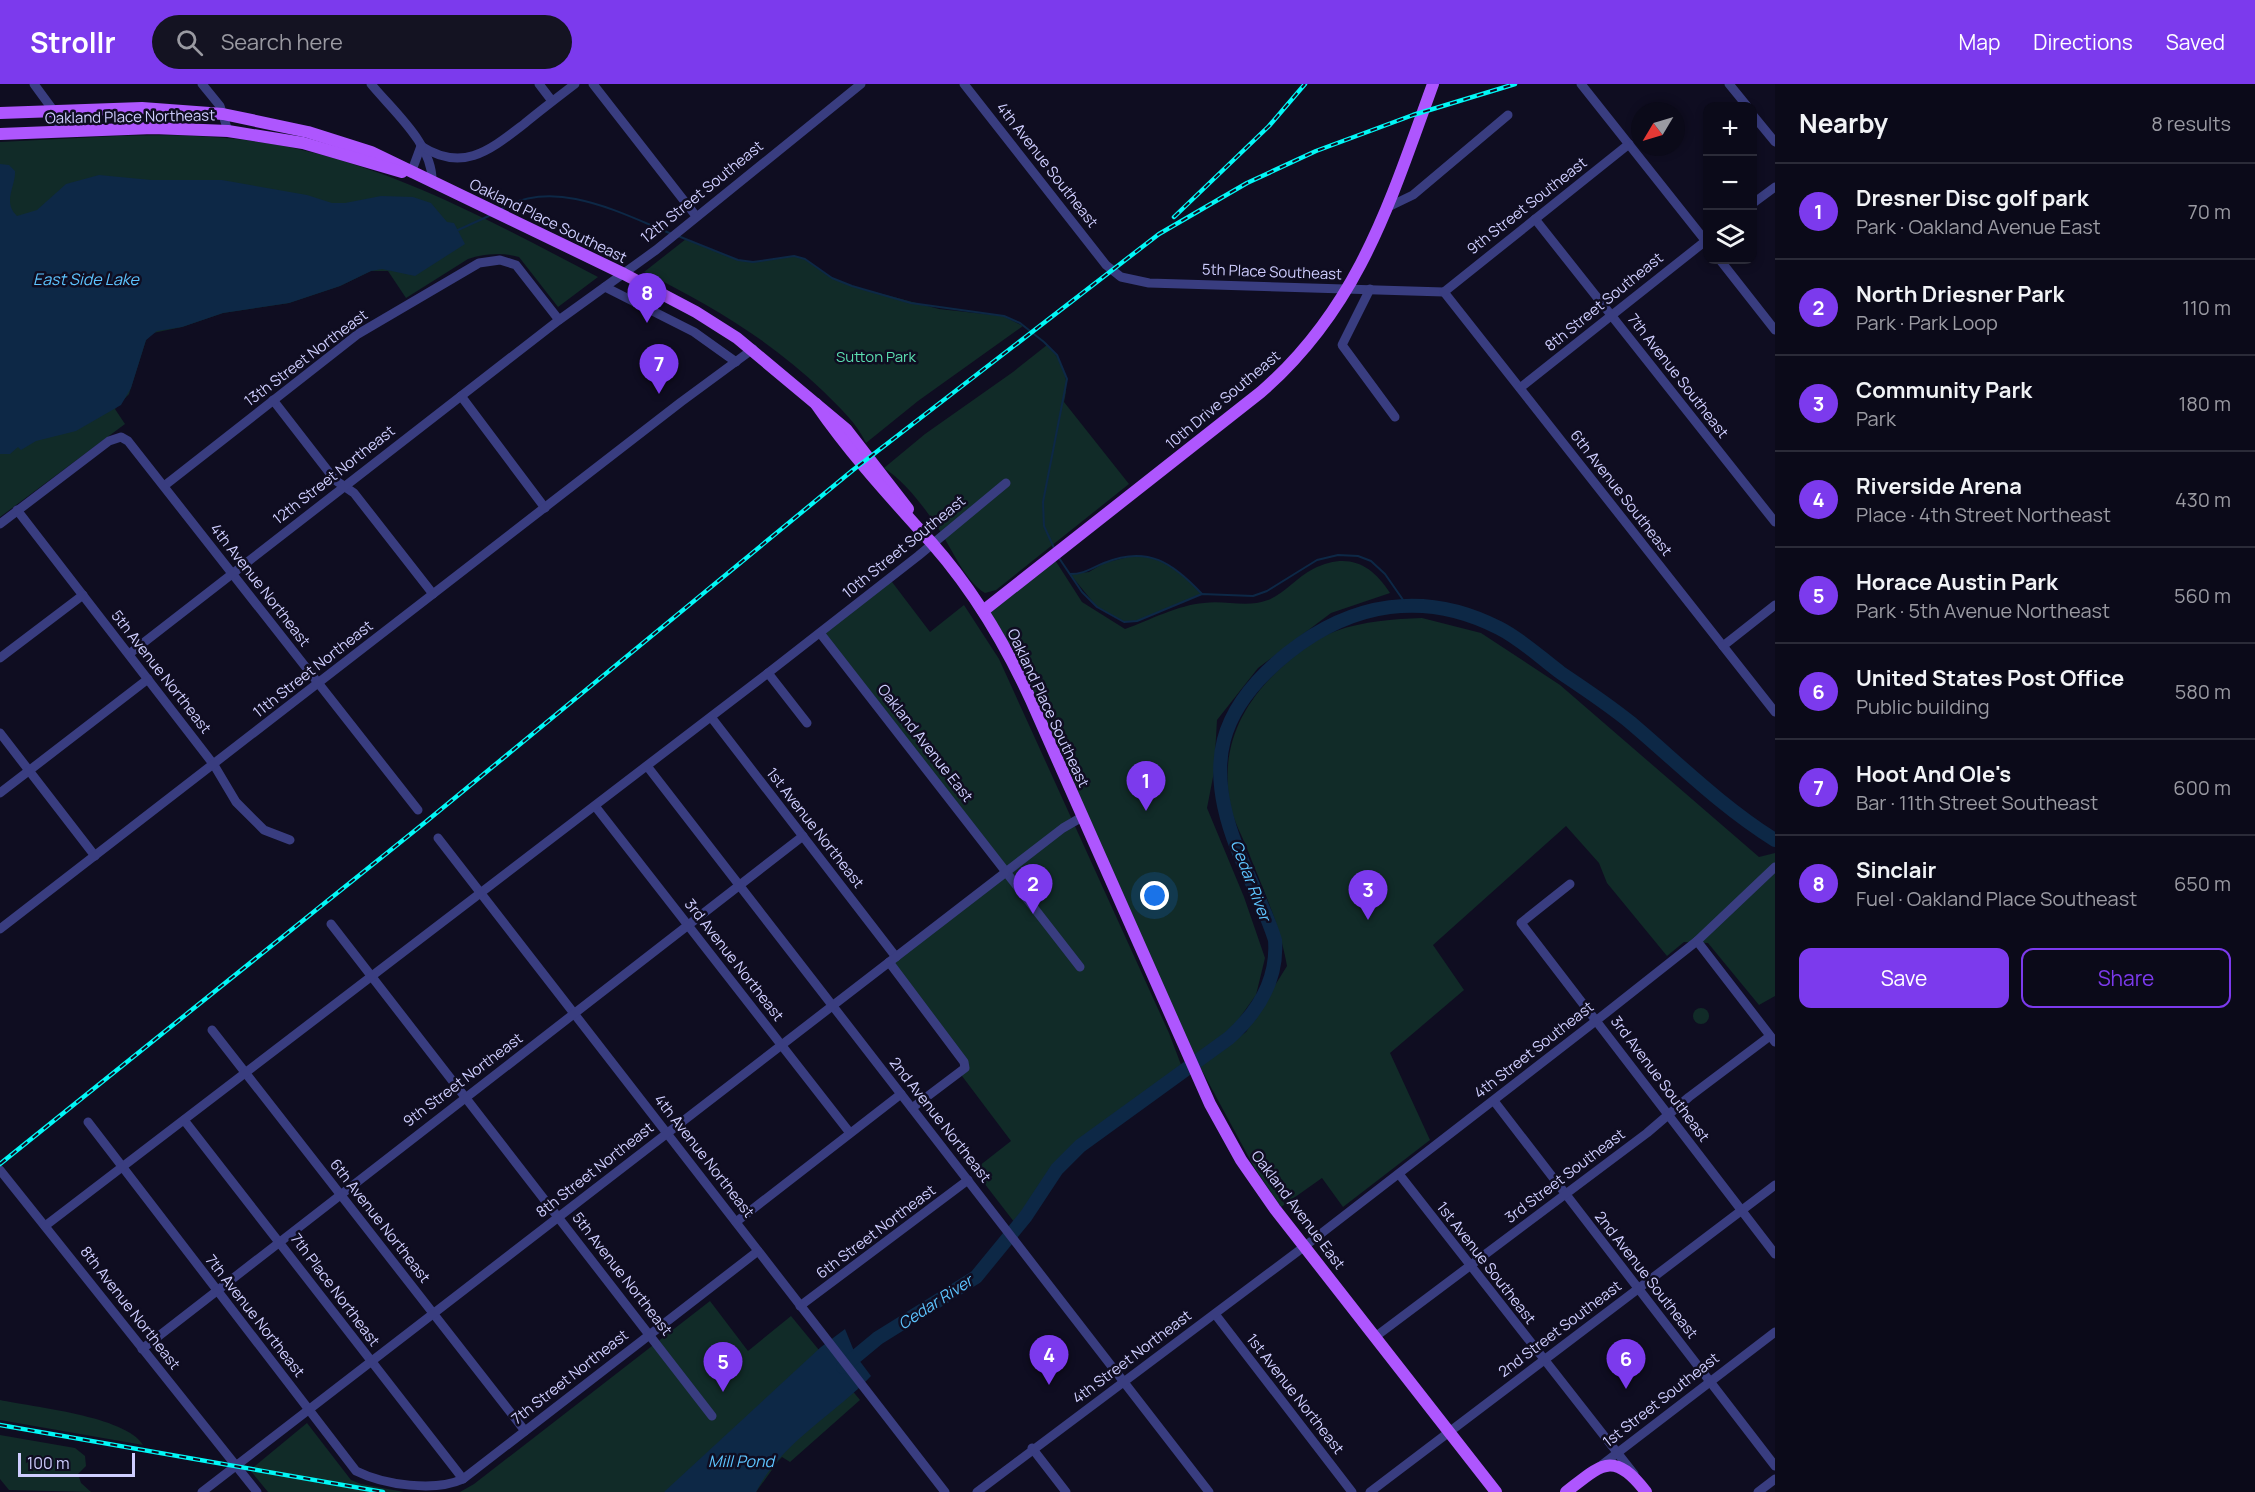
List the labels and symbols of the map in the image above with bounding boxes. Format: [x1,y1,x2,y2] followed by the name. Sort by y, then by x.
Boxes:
[992,98,1103,232] street label: 4th Avenue Southeast
[1631,102,1685,156] north arrow
[45,105,215,128] street label: Oakland Place Northeast
[636,136,767,248] street label: 12th Street Southeast
[1462,152,1591,259] street label: 9th Street Southeast
[466,173,630,268] street label: Oakland Place Southeast
[1540,247,1667,356] street label: 8th Street Southeast
[1202,259,1342,284] street label: 5th Place Southeast
[33,268,141,290] water label: East Side Lake
[628,274,666,323] pin: 8
[240,304,372,411] street label: 13th Street Northeast
[1623,309,1734,442] street label: 7th Avenue Southeast
[640,344,678,394] pin: 7
[1161,345,1284,454] street label: 10th Drive Southeast
[836,346,917,367] park label: Sutton Park
[268,420,399,529] street label: 12th Street Northeast
[1566,425,1677,560] street label: 6th Avenue Southeast
[838,490,970,603] street label: 10th Street Southeast
[206,519,315,651] street label: 4th Avenue Northeast
[107,606,216,738] street label: 5th Avenue Northeast
[248,615,377,722] street label: 11th Street Northeast
[1002,625,1094,791] street label: Oakland Place Southeast
[873,679,978,806] street label: Oakland Avenue East
[1126,762,1166,811] pin: 1
[762,763,869,892] street label: 1st Avenue Northeast
[1226,836,1277,926] water label: Cedar River
[1014,864,1052,914] pin: 2
[1348,870,1388,920] pin: 3
[1140,881,1169,910] your location
[680,894,789,1025] street label: 3rd Avenue Northeast
[1469,996,1598,1103] street label: 4th Street Southeast
[1606,1011,1715,1146] street label: 3rd Avenue Southeast
[399,1028,527,1131] street label: 9th Street Northeast
[885,1053,996,1187] street label: 2nd Avenue Northeast
[650,1090,759,1222] street label: 4th Avenue Northeast
[531,1117,658,1222] street label: 8th Street Northeast
[1500,1123,1629,1228] street label: 3rd Street Southeast
[1247,1146,1350,1274] street label: Oakland Avenue East
[325,1154,435,1287] street label: 6th Avenue Northeast
[812,1180,940,1283] street label: 6th Street Northeast
[1432,1197,1541,1328] street label: 1st Avenue Southeast
[1590,1207,1703,1343] street label: 2nd Avenue Southeast
[568,1208,677,1340] street label: 5th Avenue Northeast
[286,1229,385,1351] street label: 7th Place Northeast
[76,1242,185,1374] street label: 8th Avenue Northeast
[201,1250,310,1381] street label: 7th Avenue Northeast
[893,1268,978,1334] water label: Cedar River
[1494,1275,1626,1382] street label: 2nd Street Southeast
[1068,1305,1196,1408] street label: 4th Street Northeast
[507,1324,632,1429] street label: 7th Street Northeast
[1242,1329,1349,1458] street label: 1st Avenue Northeast
[1030,1336,1068,1385] pin: 4
[1606,1340,1646,1389] pin: 6
[704,1342,742,1392] pin: 5
[1598,1347,1723,1452] street label: 1st Street Southeast
[18,1450,135,1478] scale bar
[708,1450,776,1472] water label: Mill Pond

